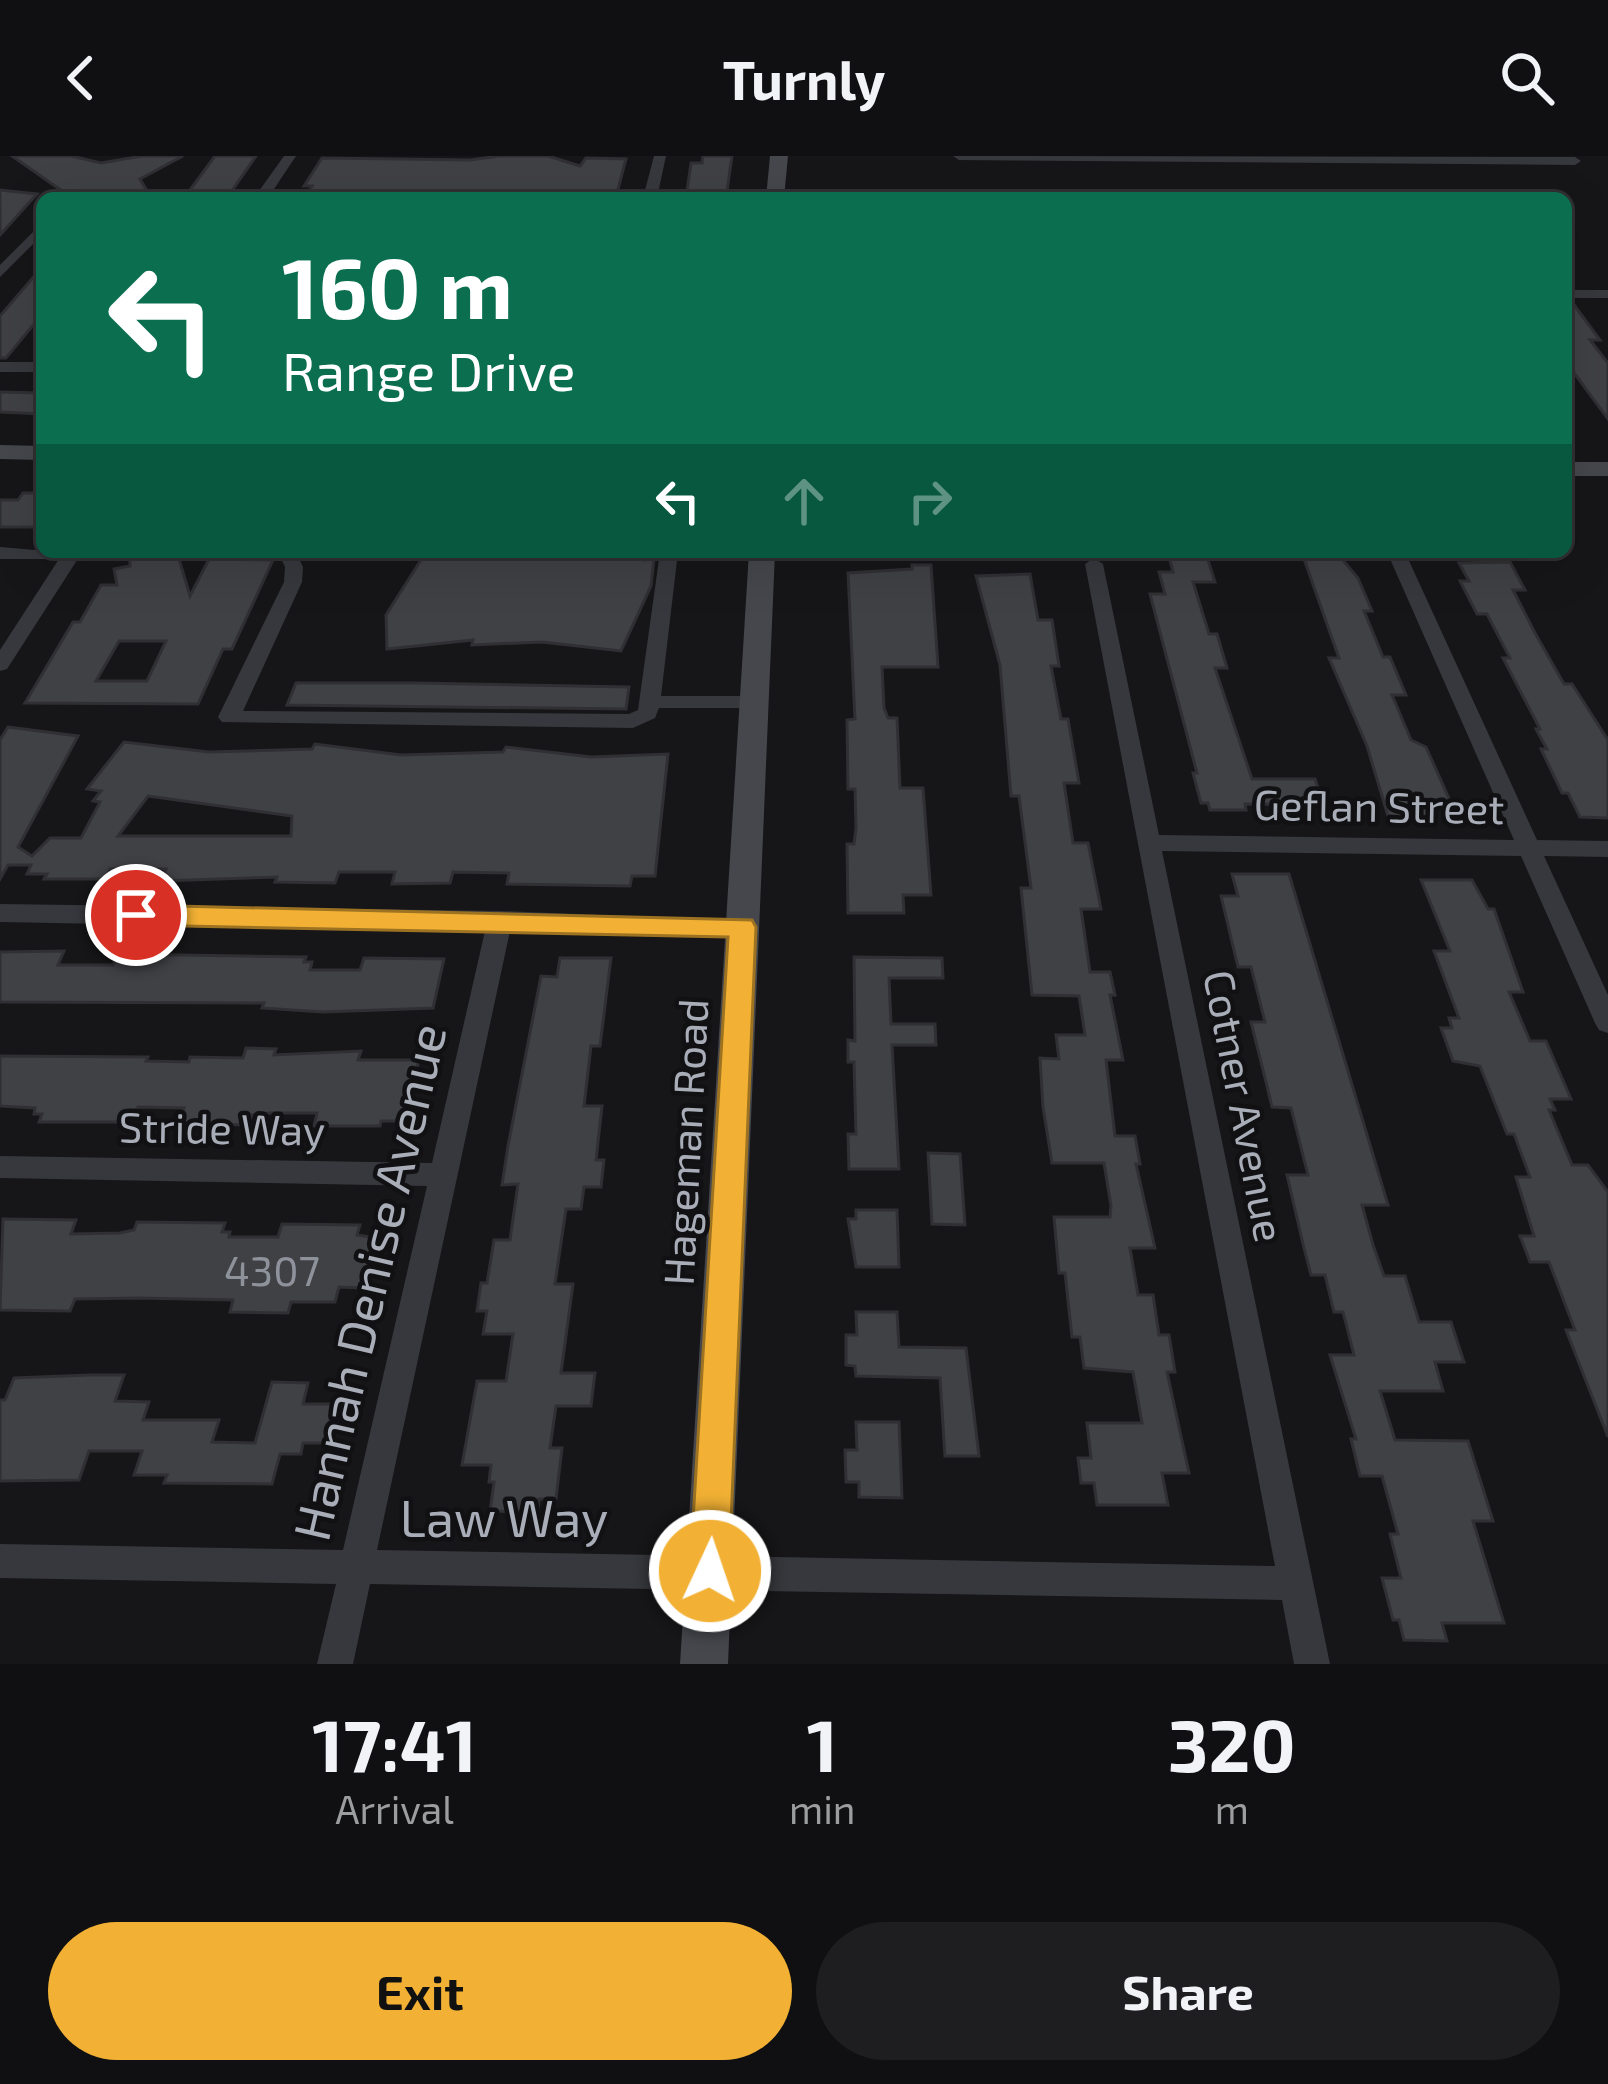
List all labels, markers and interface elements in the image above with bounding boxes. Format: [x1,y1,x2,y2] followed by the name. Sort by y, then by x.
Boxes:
[48,45,114,111] icon: back
[1494,45,1560,111] icon: search
[723,46,885,111] text: Turnly
[282,235,513,336] text: 160 m
[84,240,240,396] icon: left
[282,337,576,402] text: Range Drive
[645,468,711,534] icon: left
[771,468,837,534] icon: ahead
[897,468,963,534] icon: right
[1253,778,1505,832] street label: Geflan Street
[85,864,187,966] pin
[103,882,169,948] icon: arrive
[1195,965,1297,1246] street label: Cotner Avenue
[652,997,716,1287] street label: Hageman Road
[278,1017,457,1546] street label: Hannah Denise Avenue
[118,1100,326,1154] street label: Stride Way
[224,1244,320,1294] house number: 4307
[400,1486,608,1547] street label: Law Way
[647,1508,773,1634] position arrow
[312,1700,477,1786] text: 17:41
[807,1700,838,1786] text: 1
[1168,1700,1296,1786] text: 320
[335,1785,454,1832] text: Arrival
[789,1785,856,1832] text: min
[1215,1785,1249,1832] text: m
[48,1922,792,2060] button: Exit
[816,1922,1560,2060] button: Share

